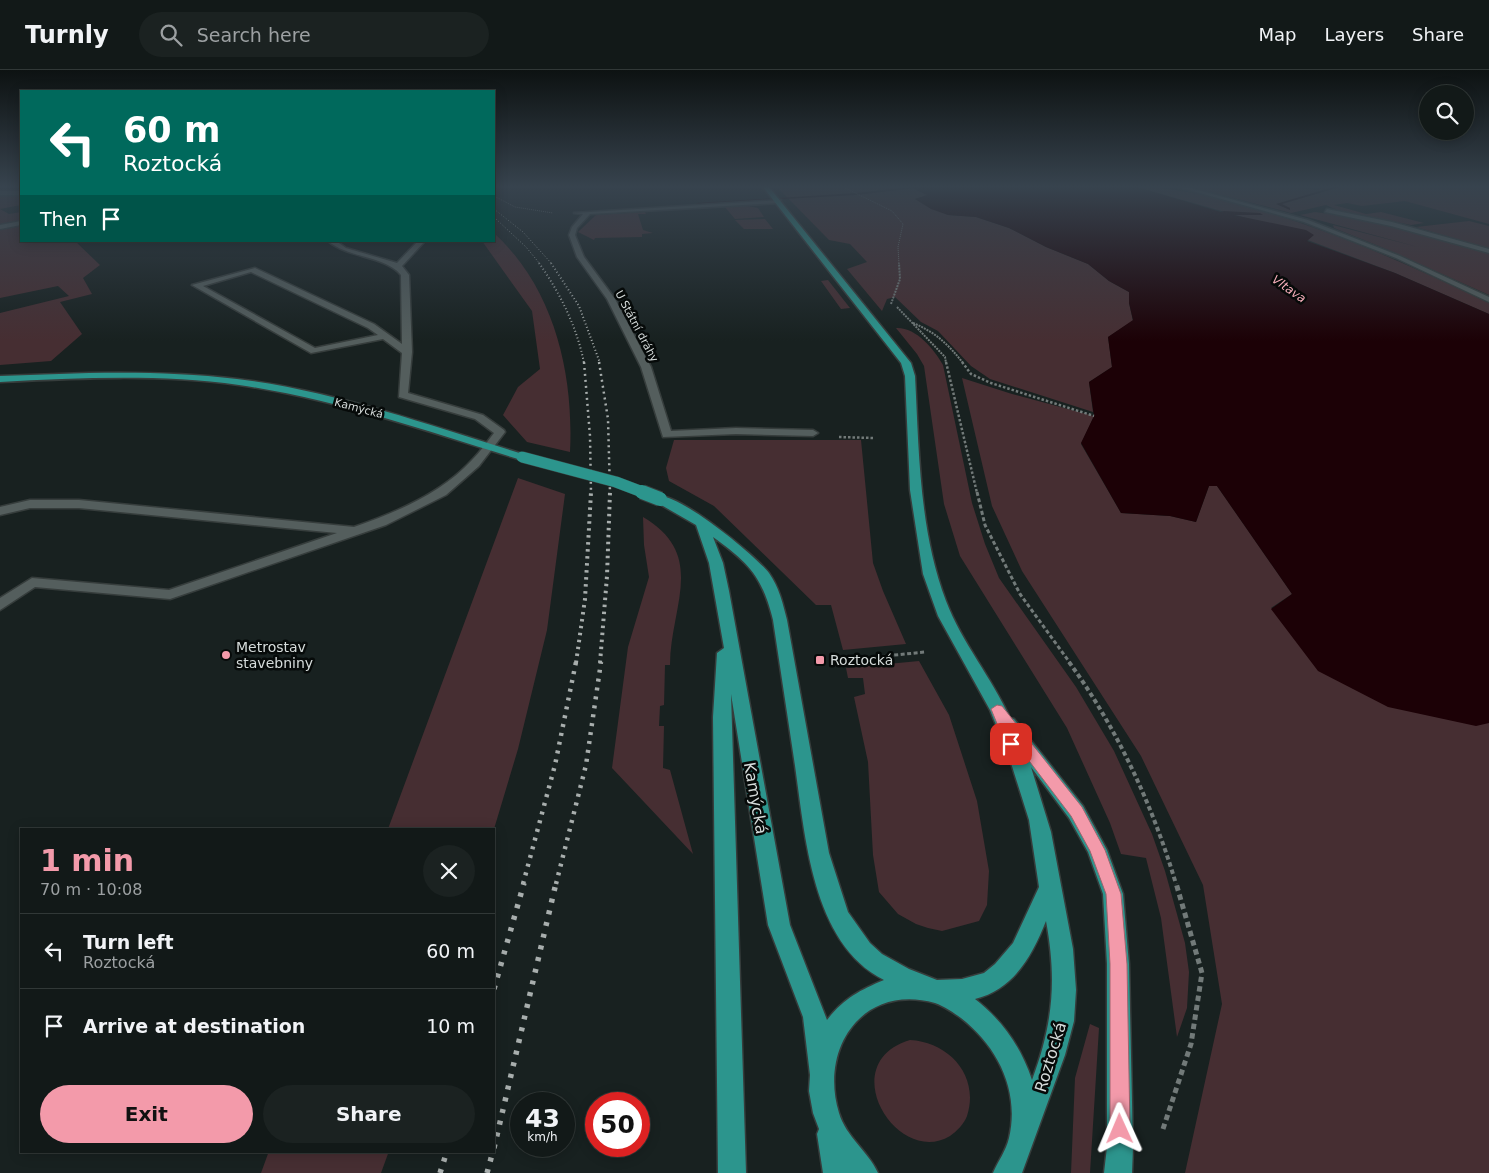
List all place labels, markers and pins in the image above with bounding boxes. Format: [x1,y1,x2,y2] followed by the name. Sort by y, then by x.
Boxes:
[236,639,313,671] place label: Metrostav stavebniny
[220,649,232,661] marker: Metrostav stavebniny
[830,652,893,668] place label: Roztocká
[814,654,826,666] marker: Roztocká
[990,723,1032,765] pin

